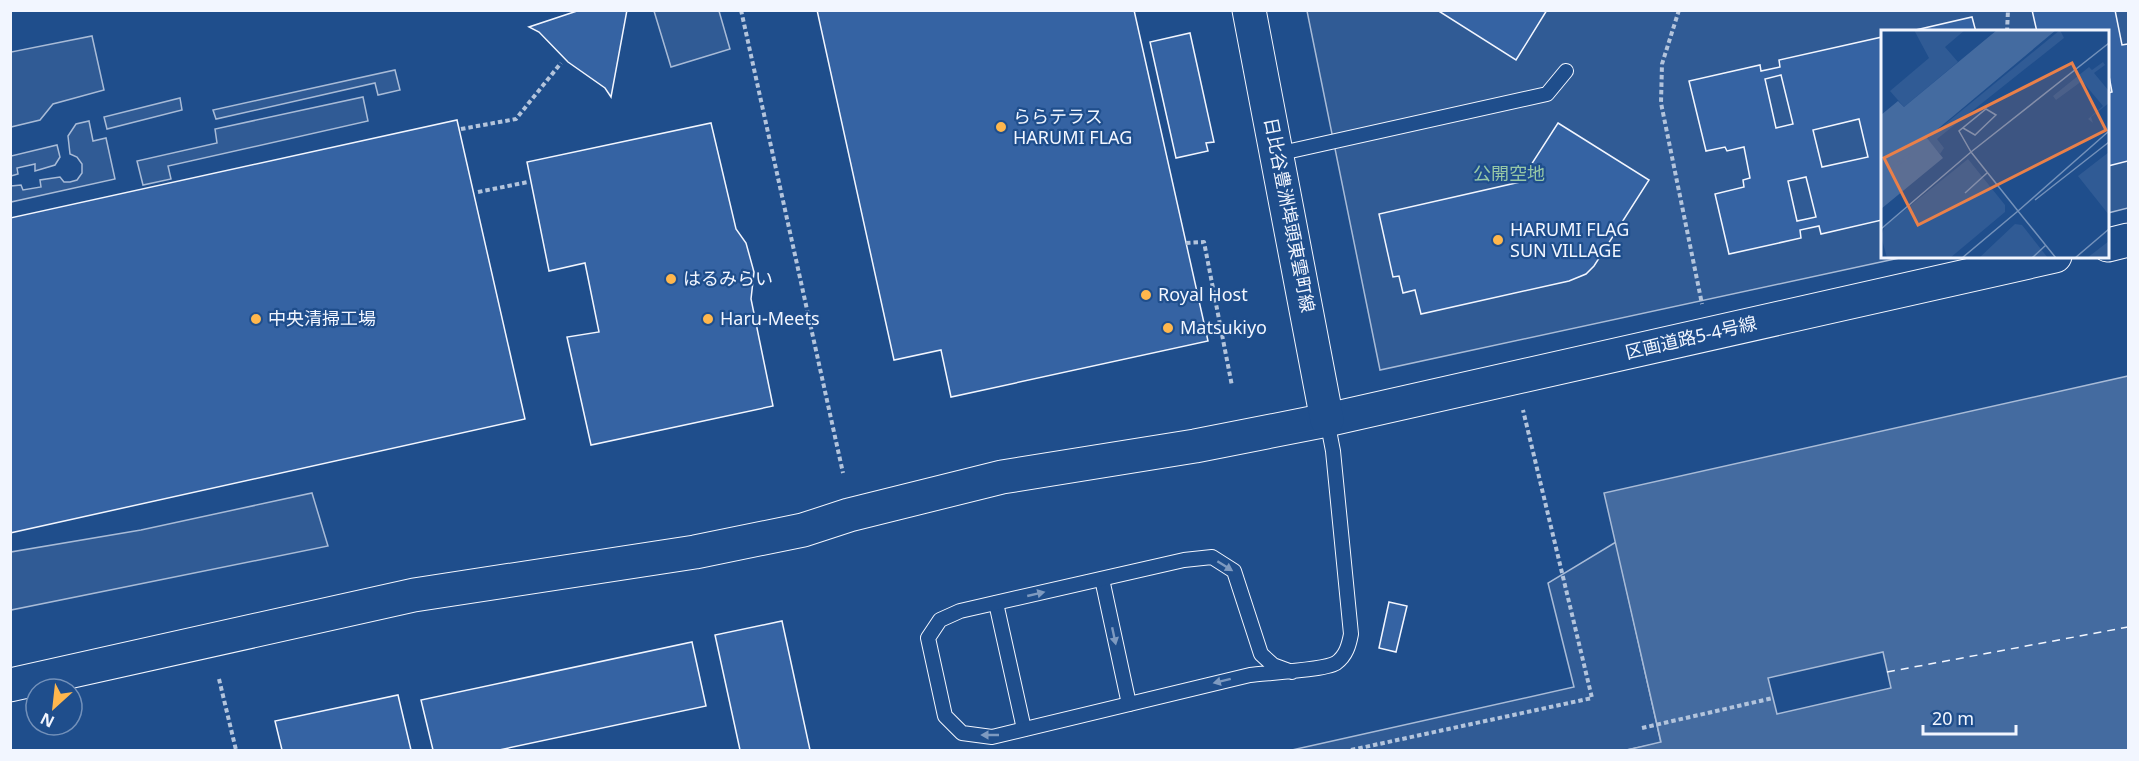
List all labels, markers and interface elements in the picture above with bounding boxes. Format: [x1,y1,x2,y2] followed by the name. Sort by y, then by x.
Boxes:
[1881,30,2109,258] inset map
[1013,104,1132,149] place label: ららテラス HARUMI FLAG
[1259,115,1321,314] street label: 日比谷豊洲埠頭東雲町線
[994,120,1008,134] marker: ららテラス HARUMI FLAG
[1473,161,1545,185] park label: 公開空地
[1510,217,1629,262] place label: HARUMI FLAG SUN VILLAGE
[1491,233,1505,247] marker: HARUMI FLAG SUN VILLAGE
[683,266,773,290] place label: はるみらい
[664,272,678,286] marker: はるみらい
[1158,282,1248,306] place label: Royal Host
[1139,288,1153,302] marker: Royal Host
[268,306,376,330] place label: 中央清掃工場
[720,306,820,330] place label: Haru-Meets
[1623,310,1759,364] street label: 区画道路5-4号線
[249,312,263,326] marker: 中央清掃工場
[701,312,715,326] marker: Haru-Meets
[1180,315,1267,339] place label: Matsukiyo
[1161,321,1175,335] marker: Matsukiyo
[1217,560,1233,571] one-way arrow
[1027,589,1046,598] one-way arrow
[1110,627,1120,645] one-way arrow
[24,677,84,737] north arrow
[1213,677,1231,687] one-way arrow
[1923,698,2016,736] scale bar
[1932,706,1974,730] text: 20 m
[36,708,58,733] text: N
[980,730,999,740] one-way arrow

